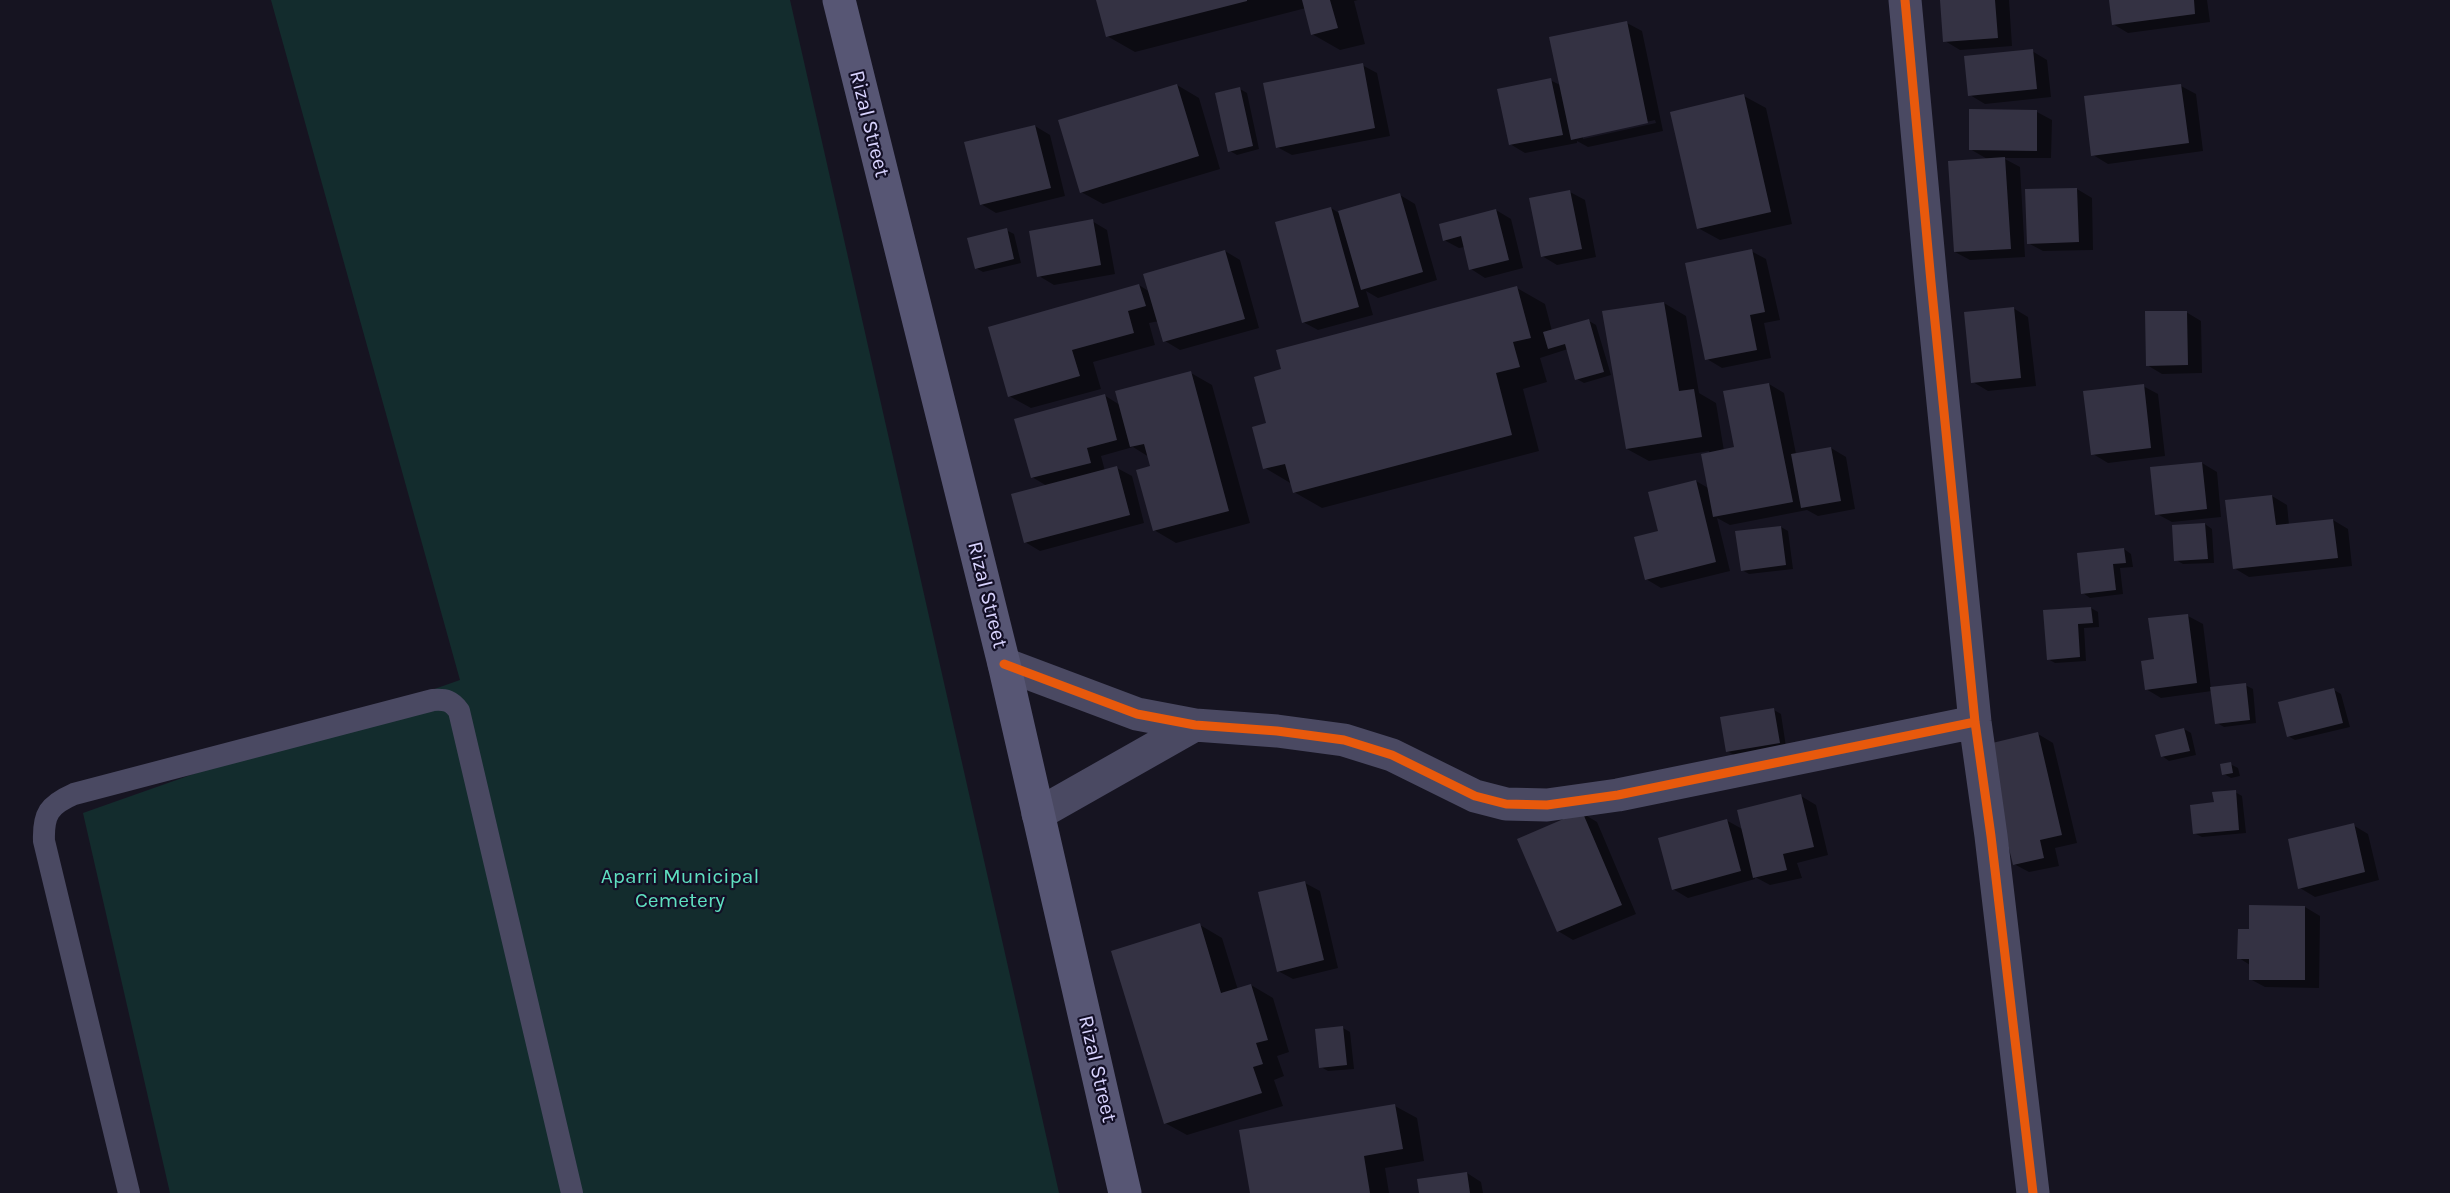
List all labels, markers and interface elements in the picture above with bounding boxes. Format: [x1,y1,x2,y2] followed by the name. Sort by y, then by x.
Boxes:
[844,68,894,180] street label: Rizal Street
[962,539,1012,651] street label: Rizal Street
[601,864,759,914] park label: Aparri Municipal Cemetery
[1072,1013,1122,1125] street label: Rizal Street

